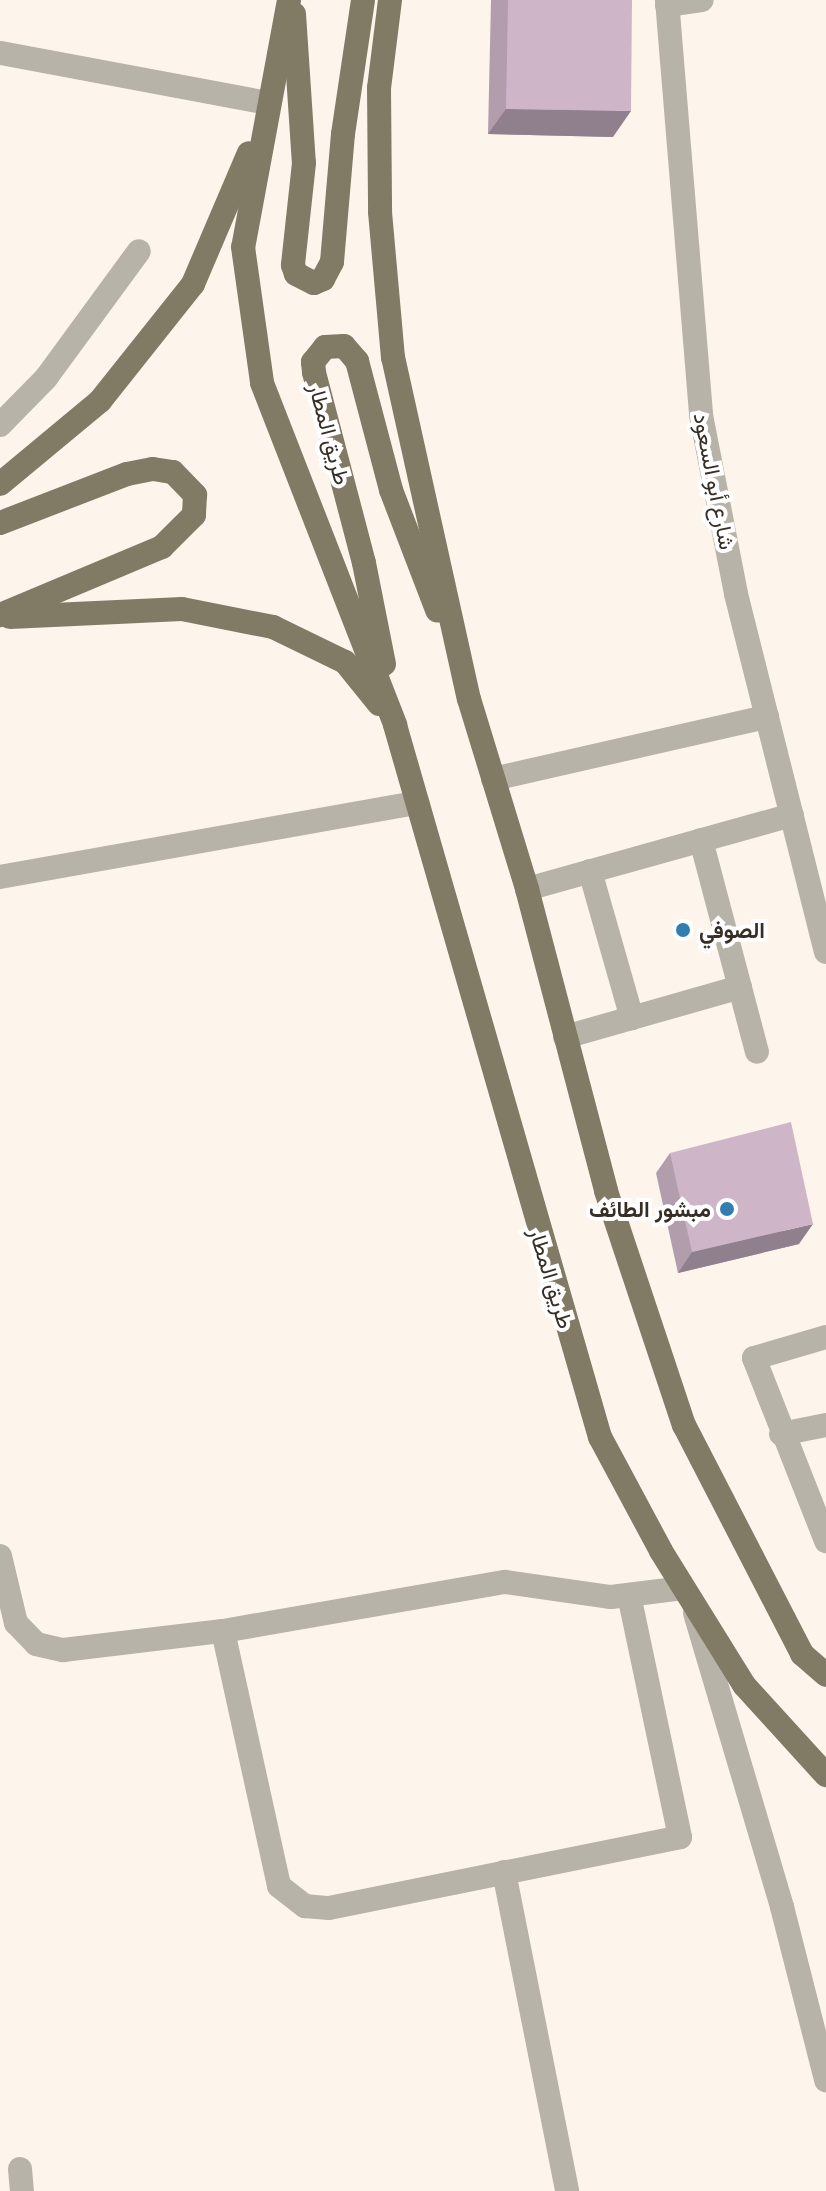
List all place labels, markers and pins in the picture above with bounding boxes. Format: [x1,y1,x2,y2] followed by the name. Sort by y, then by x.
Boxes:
[699,917,765,943] place label: الصوفي
[674,921,692,939] marker: الصوفي
[589,1196,711,1222] place label: مبشور الطائف
[718,1200,736,1218] marker: مبشور الطائف

